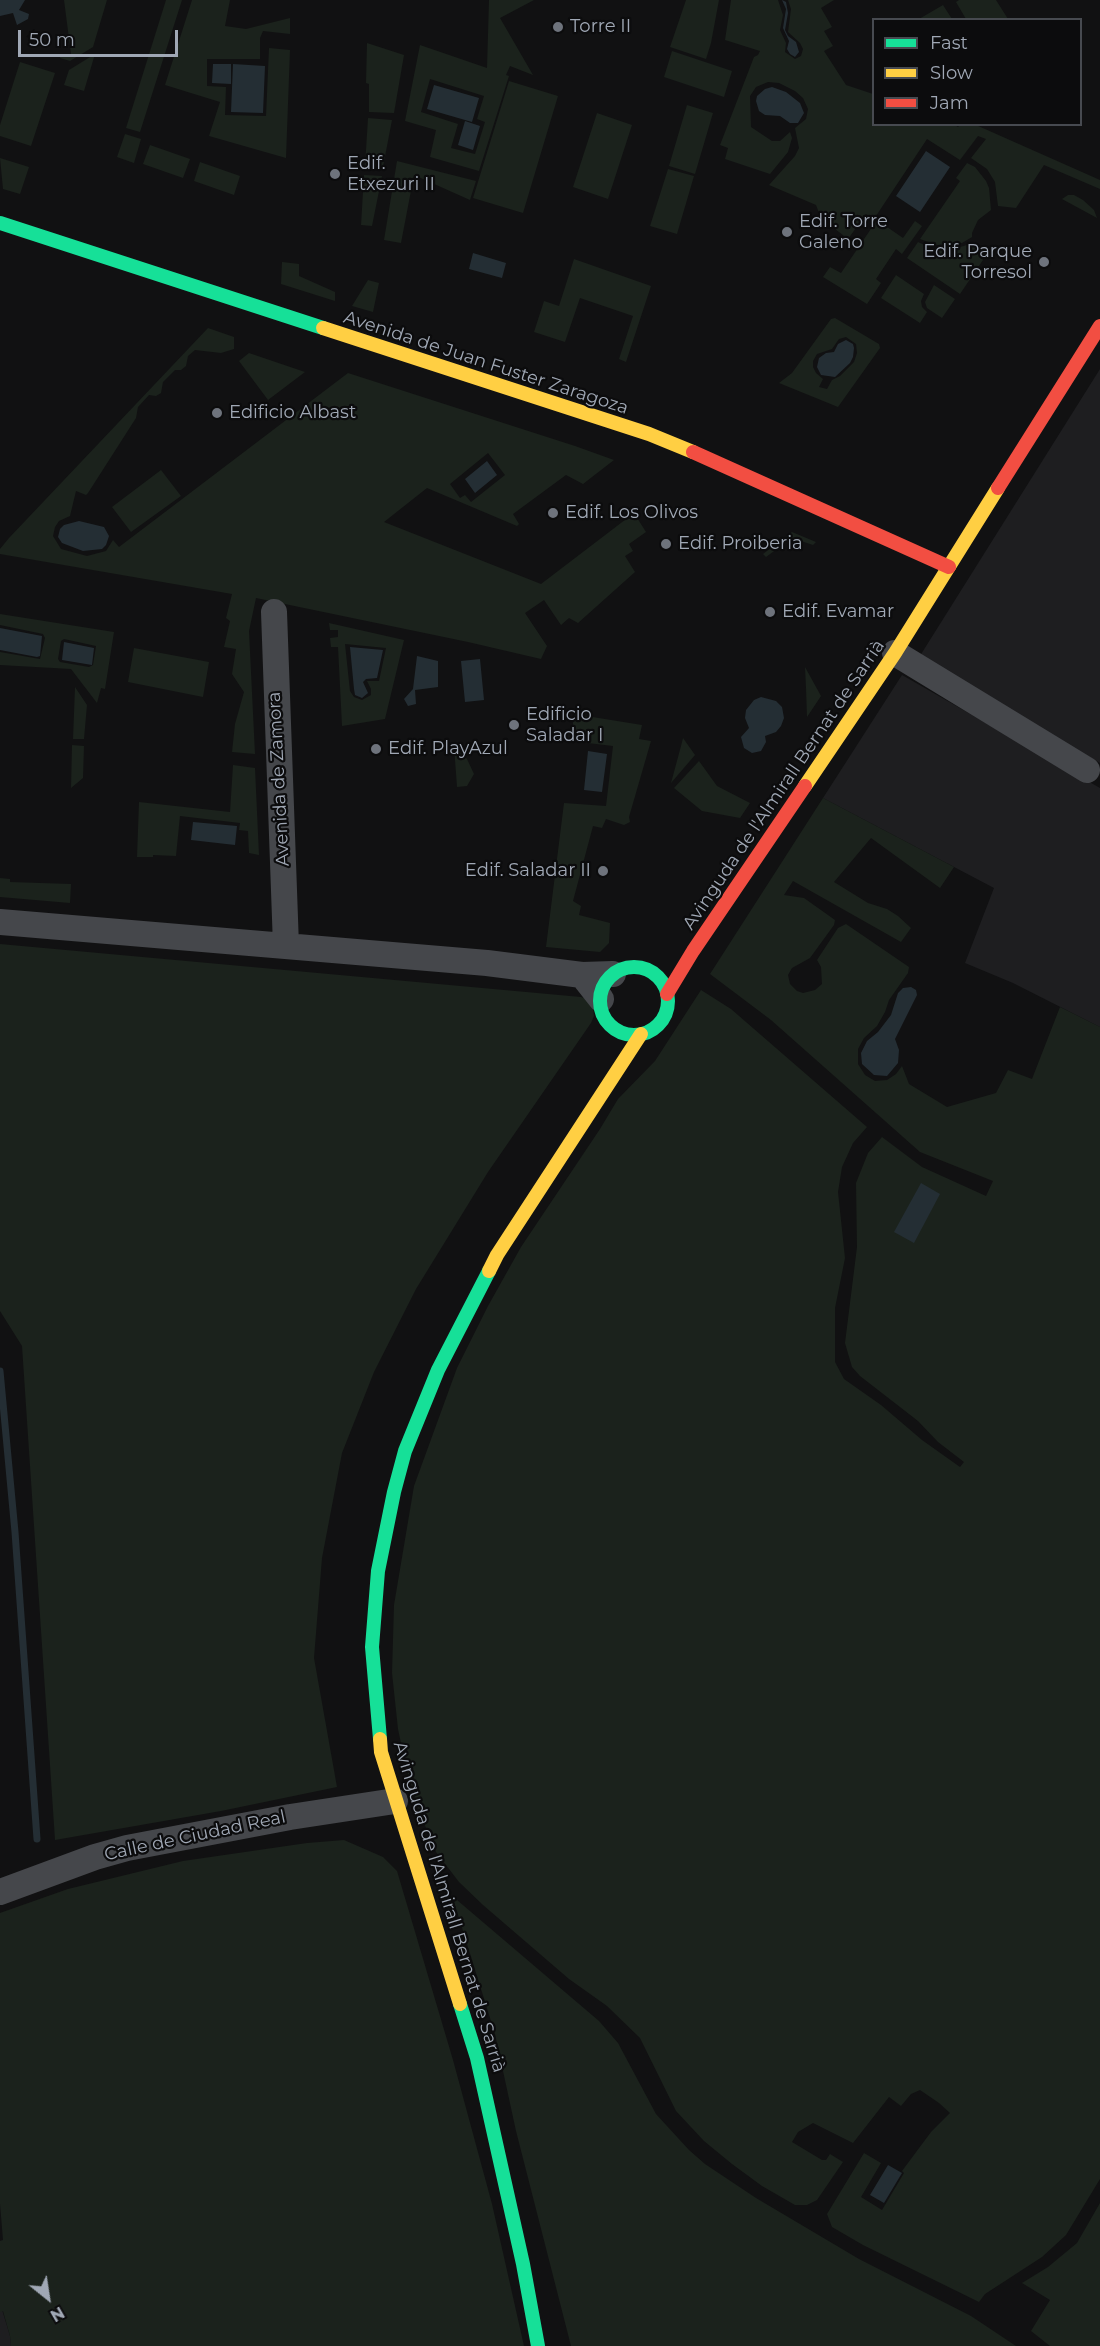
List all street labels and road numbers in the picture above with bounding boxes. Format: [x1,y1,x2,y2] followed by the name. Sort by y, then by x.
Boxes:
[341,307,631,419] street label: Avenida de Juan Fuster Zaragoza
[679,636,889,934] street label: Avinguda de l'Almirall Bernat de Sarrià
[264,691,294,867] street label: Avenida de Zamora
[388,1739,510,2075] street label: Avinguda de l'Almirall Bernat de Sarrià
[102,1806,288,1866] street label: Calle de Ciudad Real

